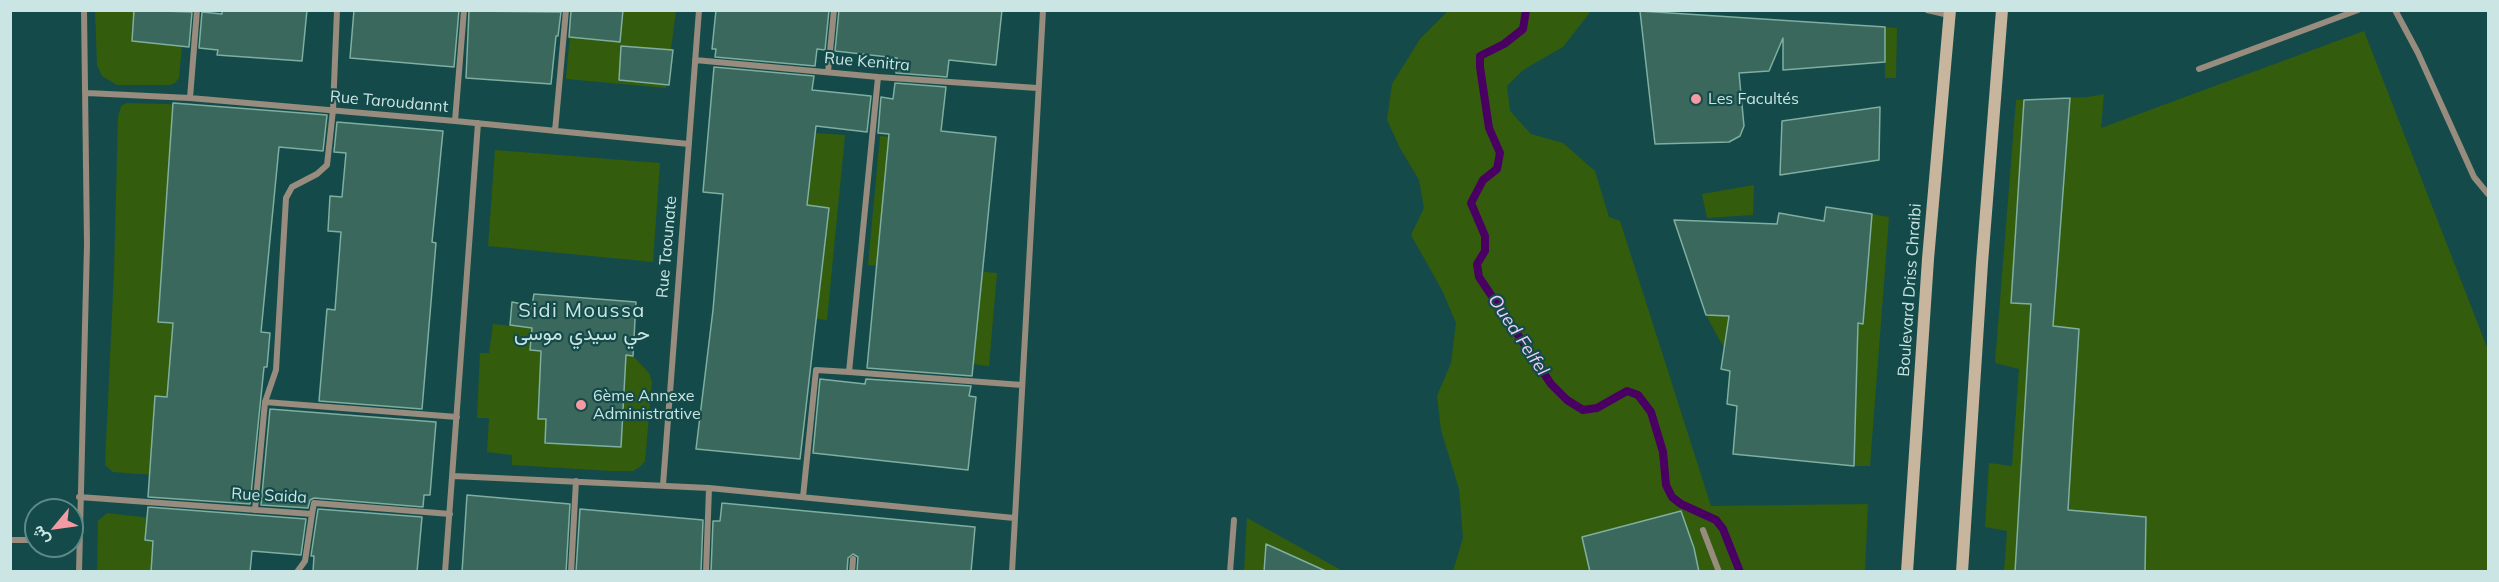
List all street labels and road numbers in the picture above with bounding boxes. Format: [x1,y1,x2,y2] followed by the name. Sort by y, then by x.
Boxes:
[823,49,911,75] street label: Rue Kenitra
[329,87,449,117] street label: Rue Taroudannt
[653,195,681,299] street label: Rue Taounate
[1894,203,1926,377] street label: Boulevard Driss Chraibi
[231,484,307,508] street label: Rue Saida

